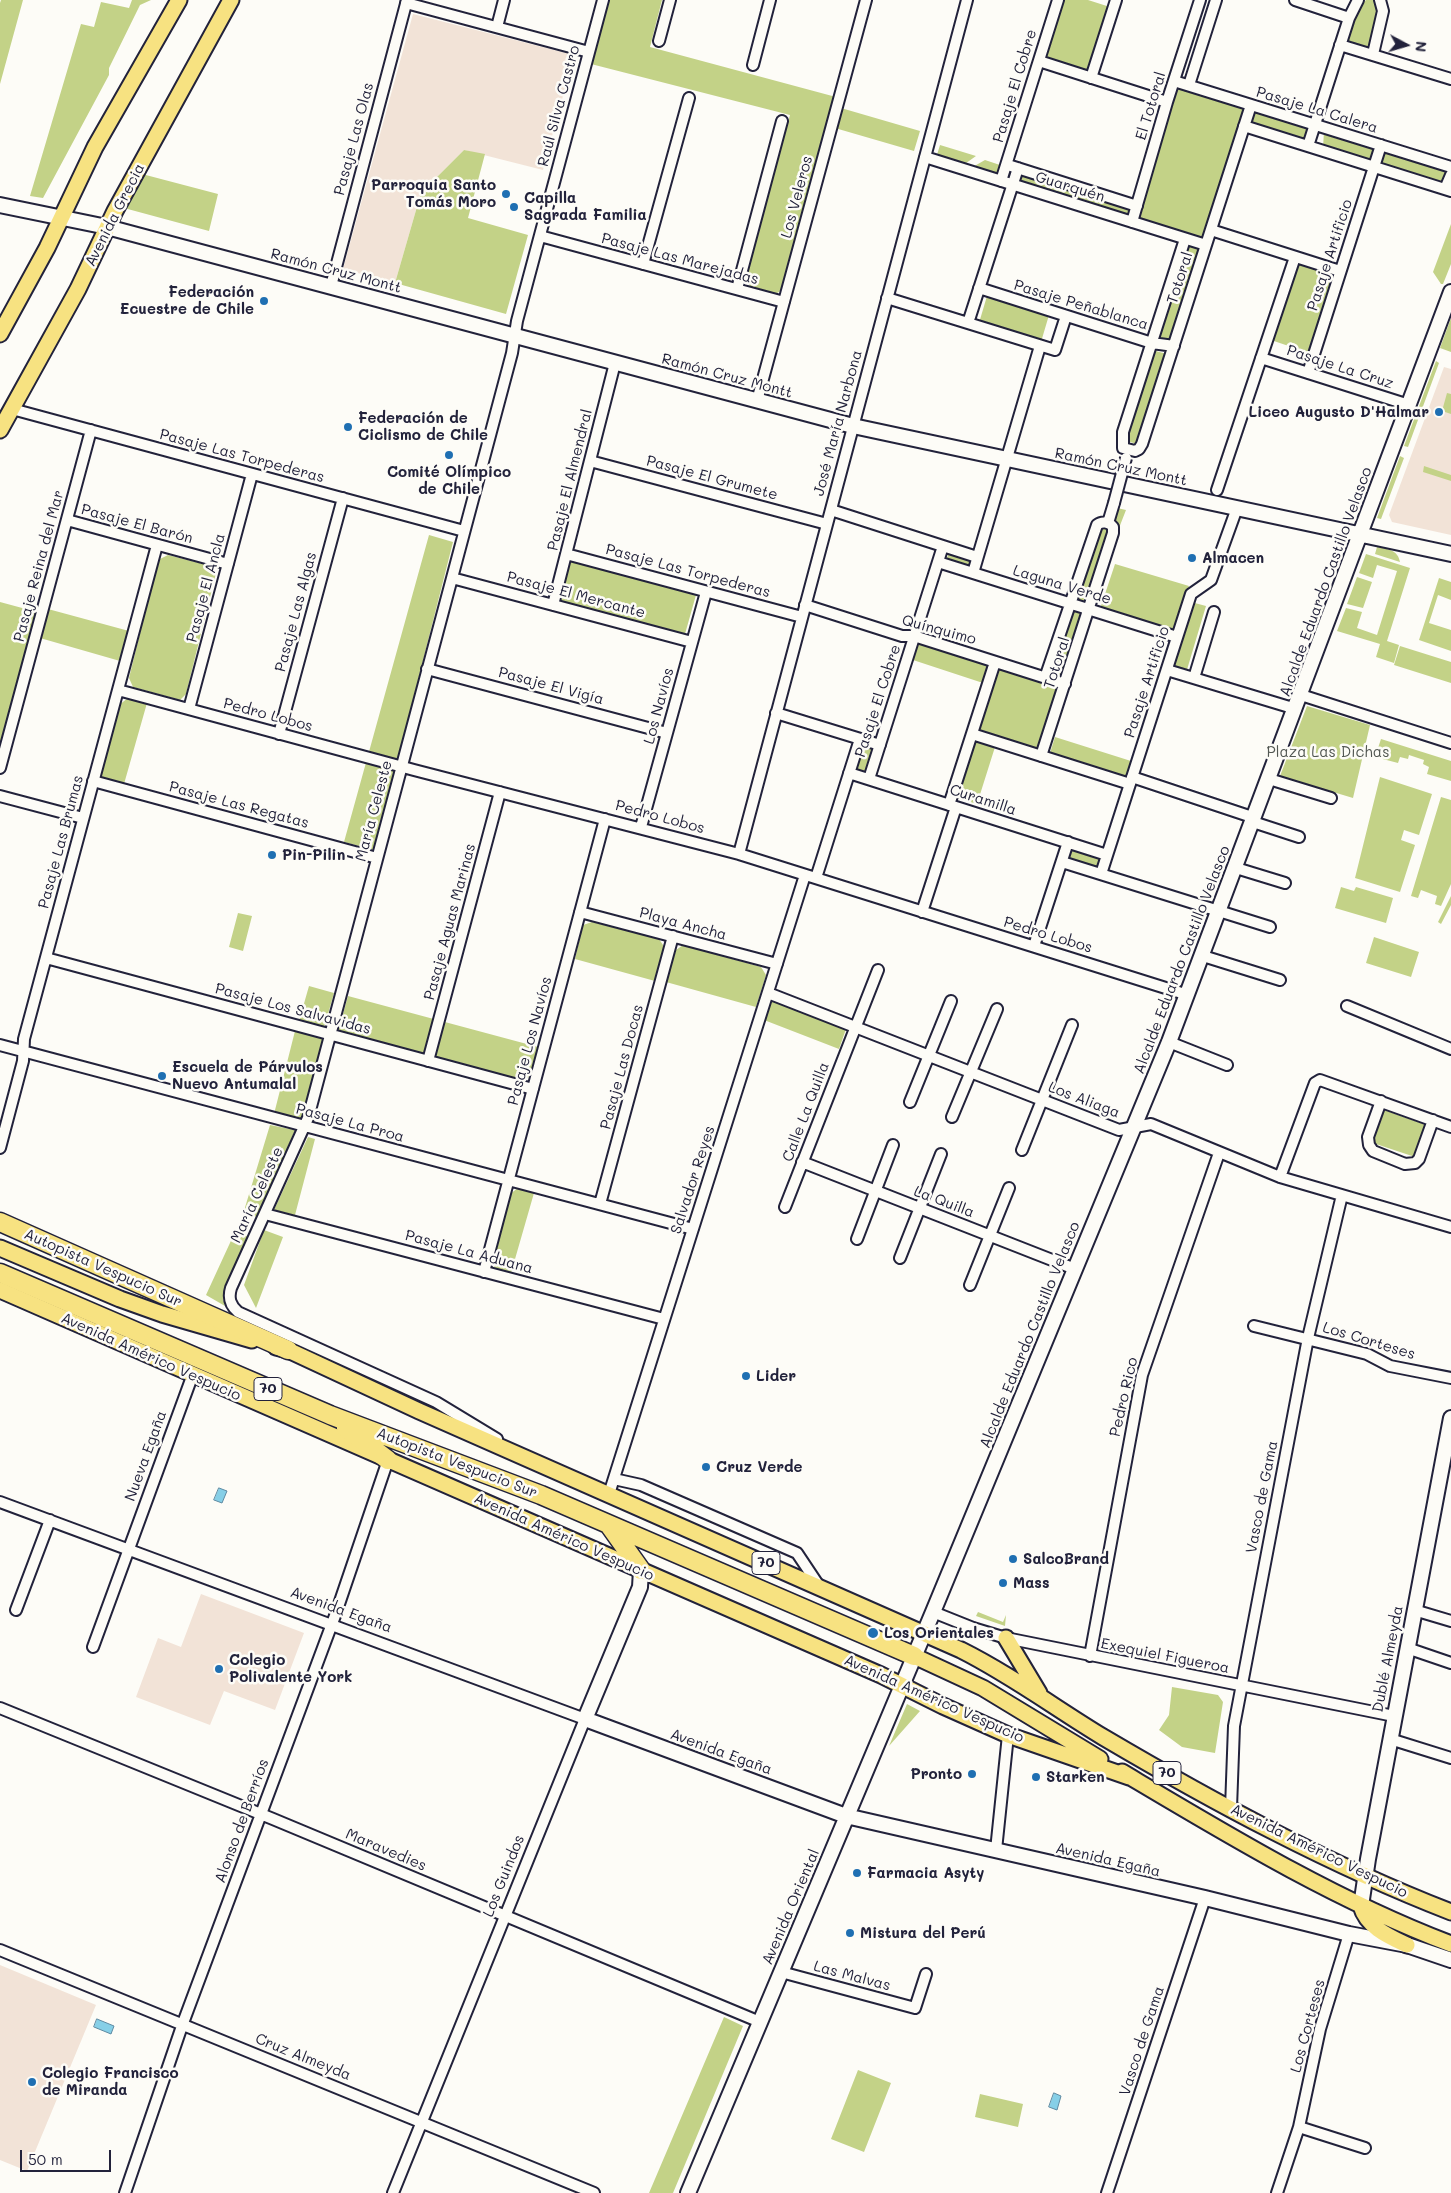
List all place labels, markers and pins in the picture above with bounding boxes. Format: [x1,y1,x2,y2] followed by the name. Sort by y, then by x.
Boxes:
[371,176,496,211] place label: Parroquia Santo Tomás Moro
[500,188,512,200] marker: Parroquia Santo Tomás Moro
[524,189,647,224] place label: Capilla Sagrada Familia
[508,201,520,213] marker: Capilla Sagrada Familia
[120,283,254,318] place label: Federación Ecuestre de Chile
[258,295,270,307] marker: Federación Ecuestre de Chile
[1248,403,1429,421] place label: Liceo Augusto D'Halmar
[1433,406,1445,418] marker: Liceo Augusto D'Halmar
[358,409,488,444] place label: Federación de Ciclismo de Chile
[342,421,354,433] marker: Federación de Ciclismo de Chile
[443,449,455,461] marker: Comité Olímpico de Chile
[387,463,511,498] place label: Comité Olímpico de Chile
[1202,549,1264,567] place label: Almacen
[1186,552,1198,564] marker: Almacen
[282,846,345,864] place label: Pin-Pilin
[266,849,278,861] marker: Pin-Pilin
[172,1058,323,1093] place label: Escuela de Párvulos Nuevo Antumalal
[156,1070,168,1082] marker: Escuela de Párvulos Nuevo Antumalal
[756,1367,796,1385] place label: Lider
[740,1370,752,1382] marker: Lider
[716,1458,803,1476] place label: Cruz Verde
[700,1461,712,1473] marker: Cruz Verde
[1023,1550,1109,1568] place label: SalcoBrand
[1007,1553,1019,1565] marker: SalcoBrand
[1013,1574,1049,1592] place label: Mass
[997,1577,1009,1589] marker: Mass
[884,1624,994,1642] place label: Los Orientales
[866,1626,880,1640] marker: Los Orientales
[229,1651,352,1686] place label: Colegio Polivalente York
[213,1663,225,1675] marker: Colegio Polivalente York
[910,1765,962,1783] place label: Pronto
[966,1768,978,1780] marker: Pronto
[1046,1768,1105,1786] place label: Starken
[1030,1771,1042,1783] marker: Starken
[867,1864,984,1882] place label: Farmacia Asyty
[851,1867,863,1879] marker: Farmacia Asyty
[860,1924,986,1942] place label: Mistura del Perú
[844,1927,856,1939] marker: Mistura del Perú
[42,2064,179,2099] place label: Colegio Francisco de Miranda
[26,2076,38,2088] marker: Colegio Francisco de Miranda

